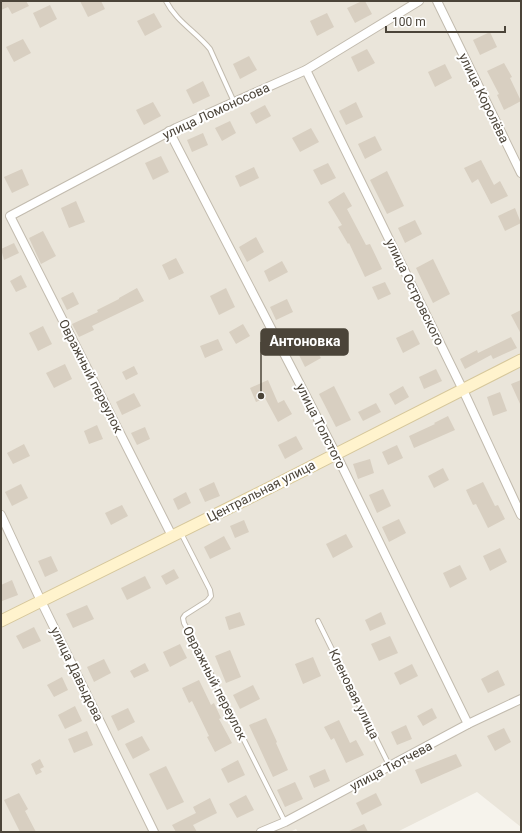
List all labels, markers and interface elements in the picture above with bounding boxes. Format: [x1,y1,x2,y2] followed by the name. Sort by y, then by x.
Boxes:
[386,8,505,34] scale bar
[392,15,426,29] text: 100 m
[456,51,512,145] street label: улица Королёва
[160,80,272,142] street label: улица Ломоносова
[383,236,447,348] street label: улица Островского
[56,317,126,435] street label: Овражный переулок
[261,329,348,355] callout: Антоновка
[269,333,341,349] text: Антоновка
[293,381,349,471] street label: улица Толстого
[204,457,318,525] street label: Центральная улица
[48,624,106,724] street label: улица Давыдова
[180,624,250,742] street label: Овражный переулок
[326,647,382,741] street label: Кленовая улица
[347,738,435,794] street label: улица Тютчева

